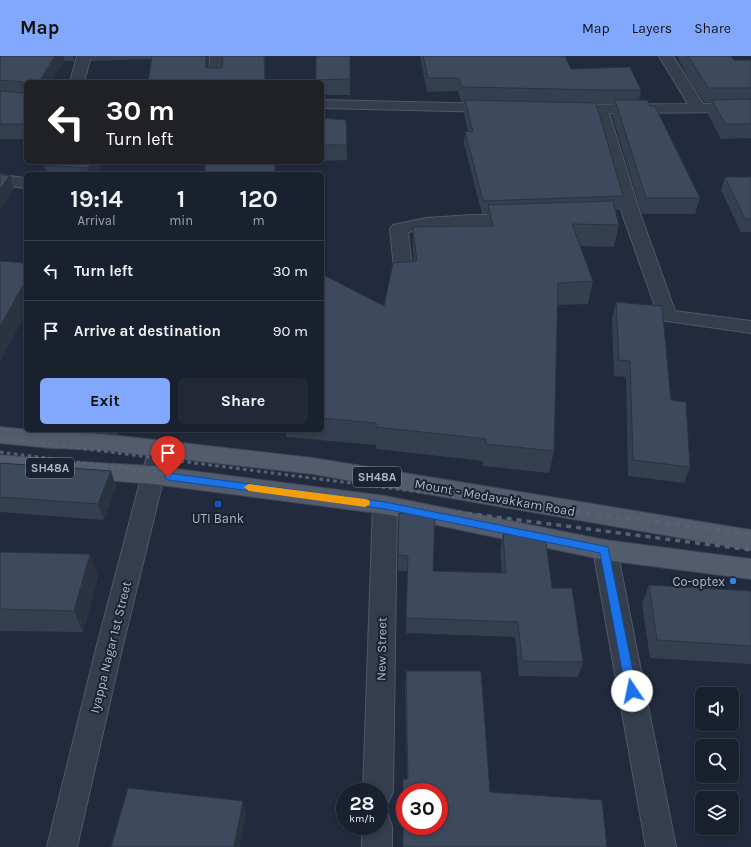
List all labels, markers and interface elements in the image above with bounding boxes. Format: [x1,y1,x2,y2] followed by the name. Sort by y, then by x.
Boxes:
[20,17,59,39] text: Map
[582,20,610,37] text: Map
[632,20,672,37] text: Layers
[694,20,731,37] text: Share
[106,94,175,127] text: 30 m
[40,96,92,148] icon: left
[106,128,174,150] text: Turn left
[70,185,123,213] text: 19:14
[177,185,185,213] text: 1
[239,185,278,213] text: 120
[78,213,116,228] text: Arrival
[169,213,193,228] text: min
[252,213,265,228] text: m
[40,260,62,282] icon: left
[74,262,133,280] text: Turn left
[273,262,308,280] text: 30 m
[40,320,62,342] icon: arrive
[74,322,221,340] text: Arrive at destination
[273,322,308,340] text: 90 m
[40,378,170,424] button: Exit
[178,378,308,424] button: Share
[151,436,185,477] pin
[157,442,179,464] icon: arrive
[26,458,74,478] road number: SH48A
[353,467,401,487] road number: SH48A
[414,476,576,519] street label: Mount - Medavakkam Road
[213,499,223,509] marker: UTI Bank
[192,511,244,526] place label: UTI Bank
[672,574,725,589] place label: Co-optex
[728,576,738,586] marker: Co-optex
[87,580,134,715] street label: Iyappa Nagar 1st Street
[373,617,390,681] street label: New Street
[611,670,653,712] position arrow
[695,687,739,835] map controls
[695,687,739,731] button: sound
[695,739,739,783] button: search
[396,783,448,835] speed limit sign: 30
[695,791,739,835] button: layers
[349,792,375,815] text: 28
[349,813,375,825] text: km/h

